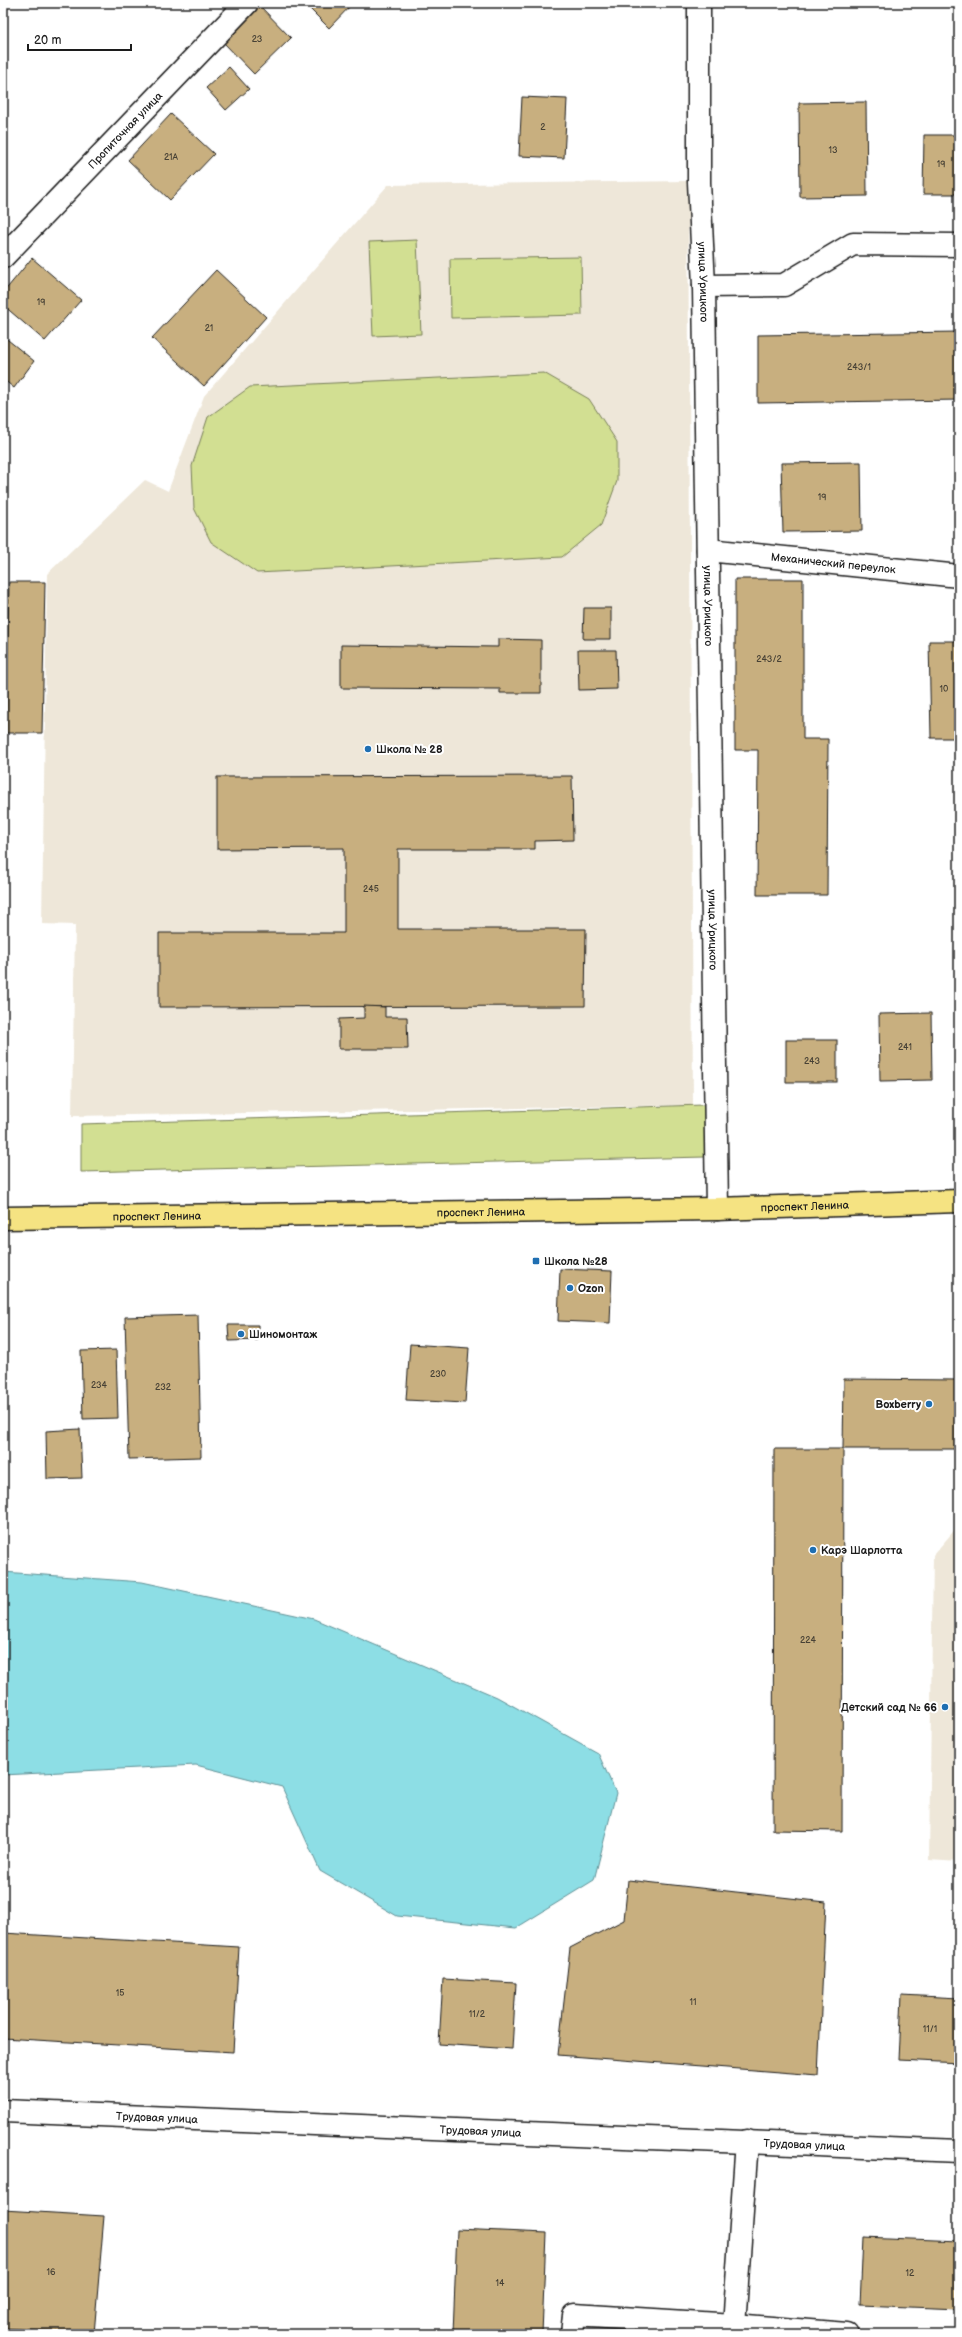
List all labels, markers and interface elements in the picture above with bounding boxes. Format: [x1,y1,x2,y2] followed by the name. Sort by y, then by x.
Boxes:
[28,26,131,52] scale bar
[34,33,61,48] text: 20 m
[252,34,263,45] house number: 23
[85,89,165,171] street label: Пропиточная улица
[540,122,546,133] house number: 2
[828,145,838,156] house number: 13
[164,152,179,163] house number: 21А
[937,159,945,170] house number: 19
[695,241,711,323] street label: улица Урицкого
[37,297,45,308] house number: 19
[205,323,213,334] house number: 21
[847,362,871,373] house number: 243/1
[818,492,826,503] house number: 19
[770,550,897,576] street label: Механический переулок
[701,565,716,647] street label: улица Урицкого
[756,654,782,665] house number: 243/2
[940,684,948,695] house number: 10
[376,743,443,756] place label: Школа № 28
[363,744,373,754] marker: Школа № 28
[363,884,379,895] house number: 245
[706,889,720,970] street label: улица Урицкого
[898,1042,912,1053] house number: 241
[804,1056,821,1067] house number: 243
[760,1198,850,1214] street label: проспект Ленина
[437,1205,526,1219] street label: проспект Ленина
[113,1209,202,1223] street label: проспект Ленина
[544,1255,608,1268] place label: Школа №28
[531,1256,541,1266] marker: Школа №28
[578,1282,604,1295] place label: Ozon
[565,1283,575,1293] marker: Ozon
[249,1328,317,1341] place label: Шиномонтаж
[236,1329,246,1339] marker: Шиномонтаж
[430,1369,446,1380] house number: 230
[91,1380,108,1391] house number: 234
[155,1382,172,1393] house number: 232
[875,1398,921,1411] place label: Boxberry
[924,1399,934,1409] marker: Boxberry
[821,1544,903,1557] place label: Карэ Шарлотта
[808,1545,818,1555] marker: Карэ Шарлотта
[800,1635,816,1646] house number: 224
[841,1701,937,1714] place label: Детский сад № 66
[940,1702,950,1712] marker: Детский сад № 66
[116,1988,124,1999] house number: 15
[690,1997,696,2008] house number: 11
[469,2009,486,2020] house number: 11/2
[923,2024,937,2035] house number: 11/1
[116,2109,199,2126] street label: Трудовая улица
[439,2123,522,2139] street label: Трудовая улица
[763,2136,846,2153] street label: Трудовая улица
[47,2267,56,2278] house number: 16
[906,2268,915,2279] house number: 12
[496,2278,505,2289] house number: 14

